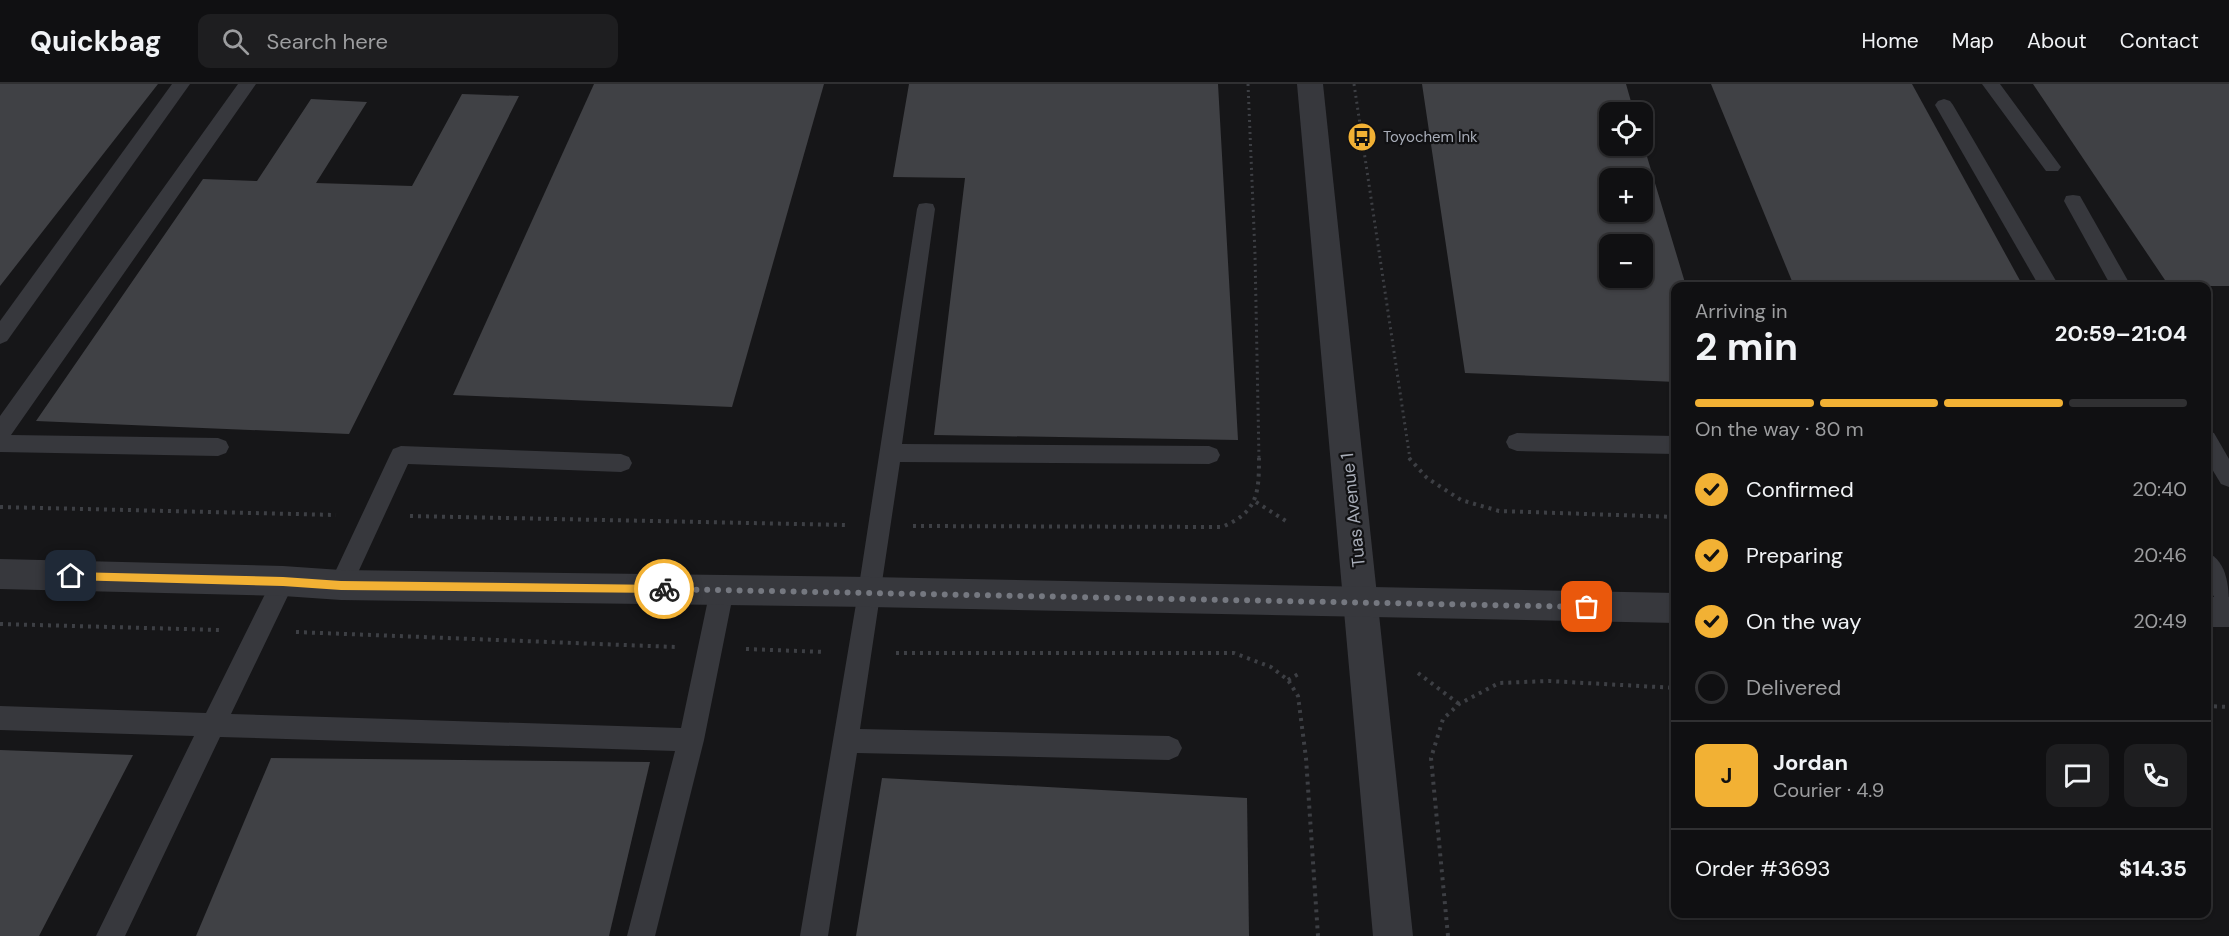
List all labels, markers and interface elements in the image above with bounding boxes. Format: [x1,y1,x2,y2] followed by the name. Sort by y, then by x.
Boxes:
[198,14,618,68] search box
[30,23,162,60] text: Quickbag
[219,25,252,58] icon: search
[267,27,388,56] text: Search here
[1861,27,1919,55] text: Home
[1952,27,1994,55] text: Map
[2027,27,2087,55] text: About
[2120,27,2199,55] text: Contact
[1599,102,1653,288] map controls
[1599,102,1653,156] button: locate
[1346,121,1378,153] bus stop icon: Toyochem Ink
[1383,127,1478,147] place label: Toyochem Ink
[1599,168,1653,222] button: +
[1599,234,1653,288] button: −
[1695,298,1787,324] text: Arriving in
[2055,319,2187,348] text: 20:59–21:04
[1695,321,1798,372] text: 2 min
[1695,416,1863,442] text: On the way · 80 m
[1335,452,1371,568] street label: Tuas Avenue 1
[1695,473,1728,506] icon: check
[1746,475,1854,504] text: Confirmed
[2132,476,2187,502] text: 20:40
[1695,539,1728,572] icon: check
[1746,541,1843,570] text: Preparing
[2133,542,2187,568] text: 20:46
[45,550,96,601] pin
[54,559,87,592] icon: home
[634,559,694,619] courier
[648,573,681,606] icon: bike
[1561,581,1612,632] pin
[1570,590,1603,623] icon: bag
[1695,605,1728,638] icon: check
[1746,607,1861,636] text: On the way
[2133,608,2187,634] text: 20:49
[1746,673,1841,702] text: Delivered
[2046,744,2109,807] button: chat
[2124,744,2187,807] button: phone
[1773,748,1848,777] text: Jordan
[1721,761,1732,790] text: J
[1773,777,1884,803] text: Courier · 4.9
[1695,854,1831,883] text: Order #3693
[2119,854,2187,883] text: $14.35

